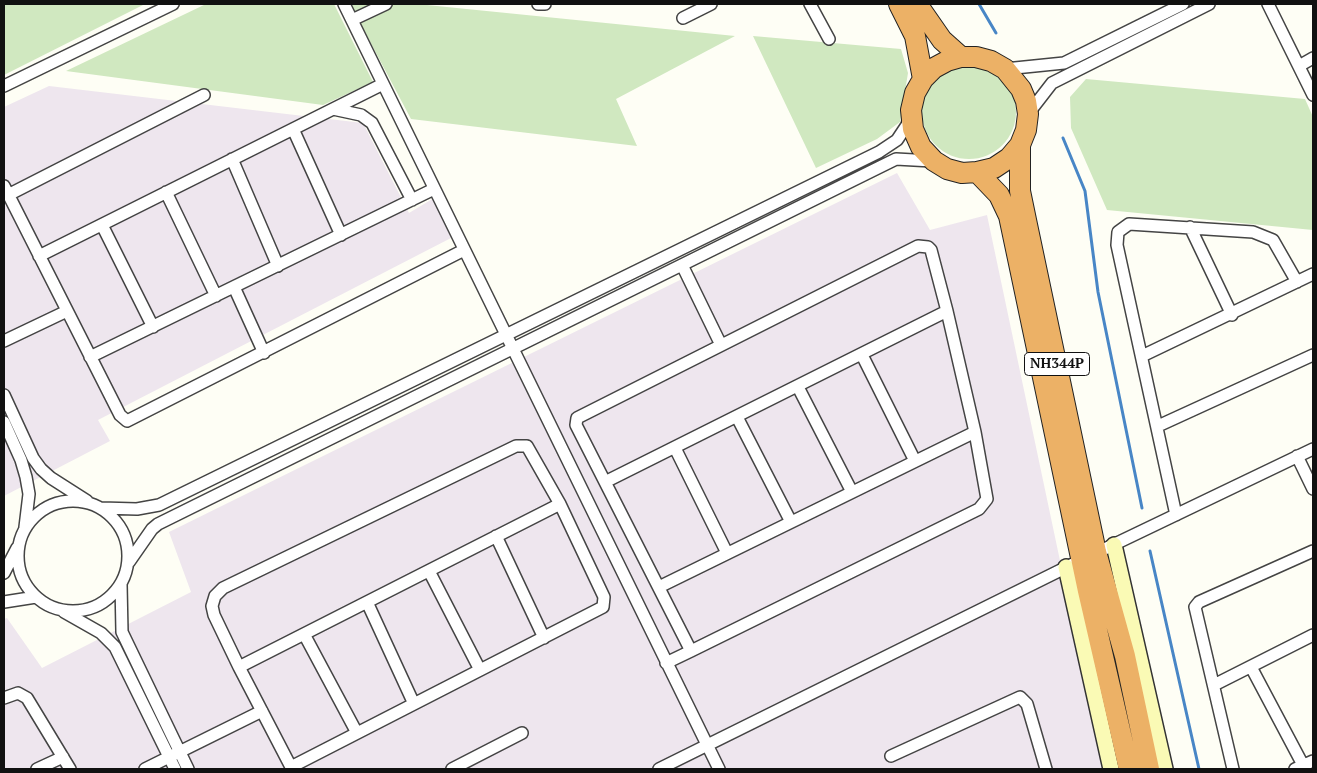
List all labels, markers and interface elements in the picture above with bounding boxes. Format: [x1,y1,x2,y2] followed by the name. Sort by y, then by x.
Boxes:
[1024,352,1090,376] road number: NH344P

